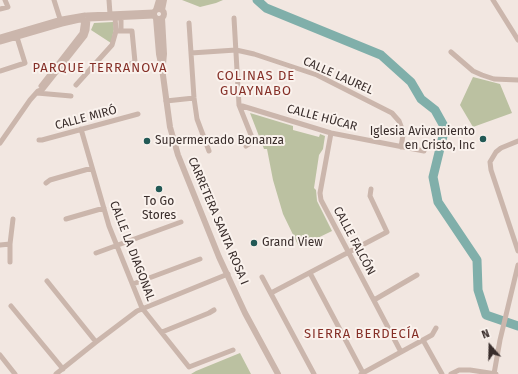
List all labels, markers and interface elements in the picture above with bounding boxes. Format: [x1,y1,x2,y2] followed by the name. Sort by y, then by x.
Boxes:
[301,54,375,98] street label: CALLE LAUREL
[32,60,168,76] district label: PARQUE TERRANOVA
[217,68,295,99] district label: COLINAS DE GUAYNABO
[285,102,359,134] street label: CALLE HÚCAR
[53,103,119,133] street label: CALLE MIRÓ
[370,125,475,153] place label: Iglesia Avivamiento en Cristo, Inc
[155,134,284,148] place label: Supermercado Bonanza
[478,134,488,144] marker: Iglesia Avivamiento en Cristo, Inc
[142,136,152,146] marker: Supermercado Bonanza
[185,155,251,287] street label: CARRETERA SANTA ROSA I
[154,184,164,194] marker: To Go Stores
[142,195,176,223] place label: To Go Stores
[106,199,158,303] street label: CALLE LA DIAGONAL
[330,204,378,278] street label: CALLE FALCÓN
[262,236,323,250] place label: Grand View
[249,238,259,248] marker: Grand View
[304,326,420,342] district label: SIERRA BERDECÍA
[470,326,510,366] north arrow
[480,327,491,342] text: N

